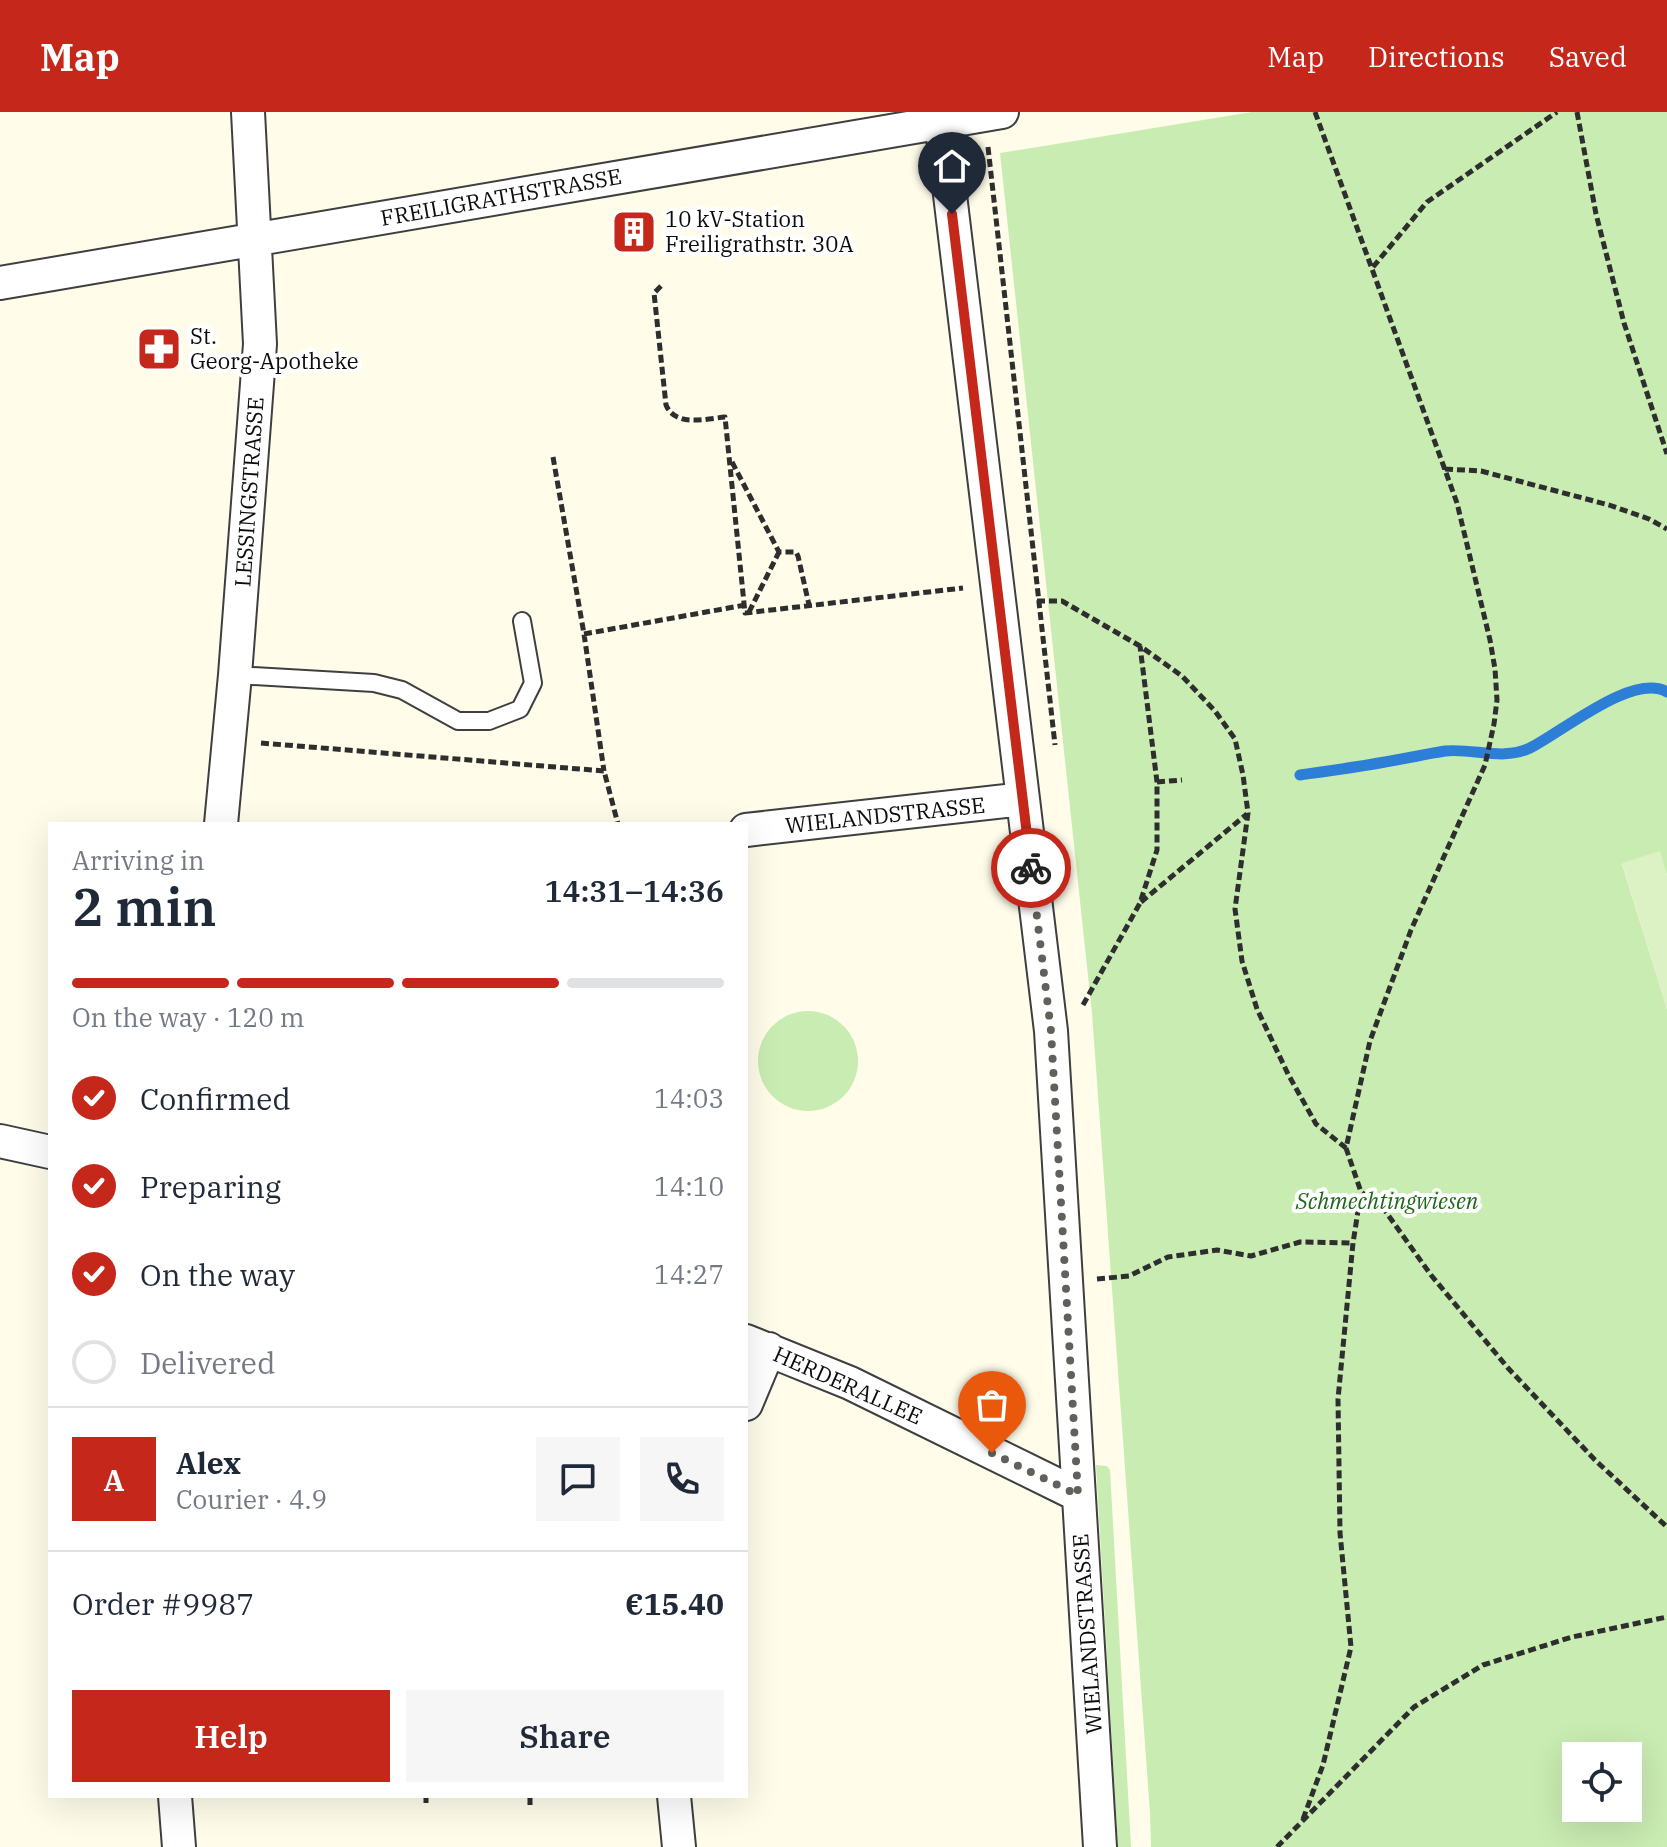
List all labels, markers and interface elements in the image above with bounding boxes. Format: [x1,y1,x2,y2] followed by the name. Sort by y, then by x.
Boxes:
[40,32,120,81] text: Map
[1267,38,1324,75] text: Map
[1368,38,1505,75] text: Directions
[1549,38,1627,75] text: Saved
[918,132,986,214] pin
[930,144,974,188] icon: home
[378,161,624,232] street label: FREILIGRATHSTRASSE
[665,204,854,258] place label: 10 kV-Station Freiligrathstr. 30A
[610,208,658,256] building icon: 10 kV-Station Freiligrathstr. 30A
[190,321,358,375] place label: St. Georg-Apotheke
[135,325,183,373] pharmacy icon: St. Georg-Apotheke
[227,396,270,588] street label: LESSINGSTRASSE
[783,790,986,839] street label: WIELANDSTRASSE
[991,828,1071,908] courier
[72,843,205,877] text: Arriving in
[1009,846,1053,890] icon: bike
[544,871,724,910] text: 14:31–14:36
[72,873,217,940] text: 2 min
[72,1000,305,1034] text: On the way · 120 m
[72,1076,116,1120] icon: check
[140,1079,291,1118] text: Confirmed
[654,1081,724,1115] text: 14:03
[72,1164,116,1208] icon: check
[140,1167,281,1206] text: Preparing
[654,1169,724,1203] text: 14:10
[1295,1186,1479,1215] park label: Schmechtingwiesen
[72,1252,116,1296] icon: check
[140,1255,295,1294] text: On the way
[654,1257,724,1291] text: 14:27
[769,1339,927,1430] street label: HERDERALLEE
[140,1343,275,1382] text: Delivered
[958,1371,1026,1453] pin
[970,1383,1014,1427] icon: bag
[536,1437,620,1521] button: chat
[640,1437,724,1521] button: phone
[176,1443,241,1482] text: Alex
[104,1460,124,1499] text: A
[176,1482,327,1516] text: Courier · 4.9
[1065,1533,1108,1735] street label: WIELANDSTRASSE
[72,1584,254,1623] text: Order #9987
[625,1584,724,1623] text: €15.40
[72,1690,390,1782] button: Help
[406,1690,724,1782] button: Share
[1562,1742,1642,1822] map controls
[1562,1742,1642,1822] button: locate

